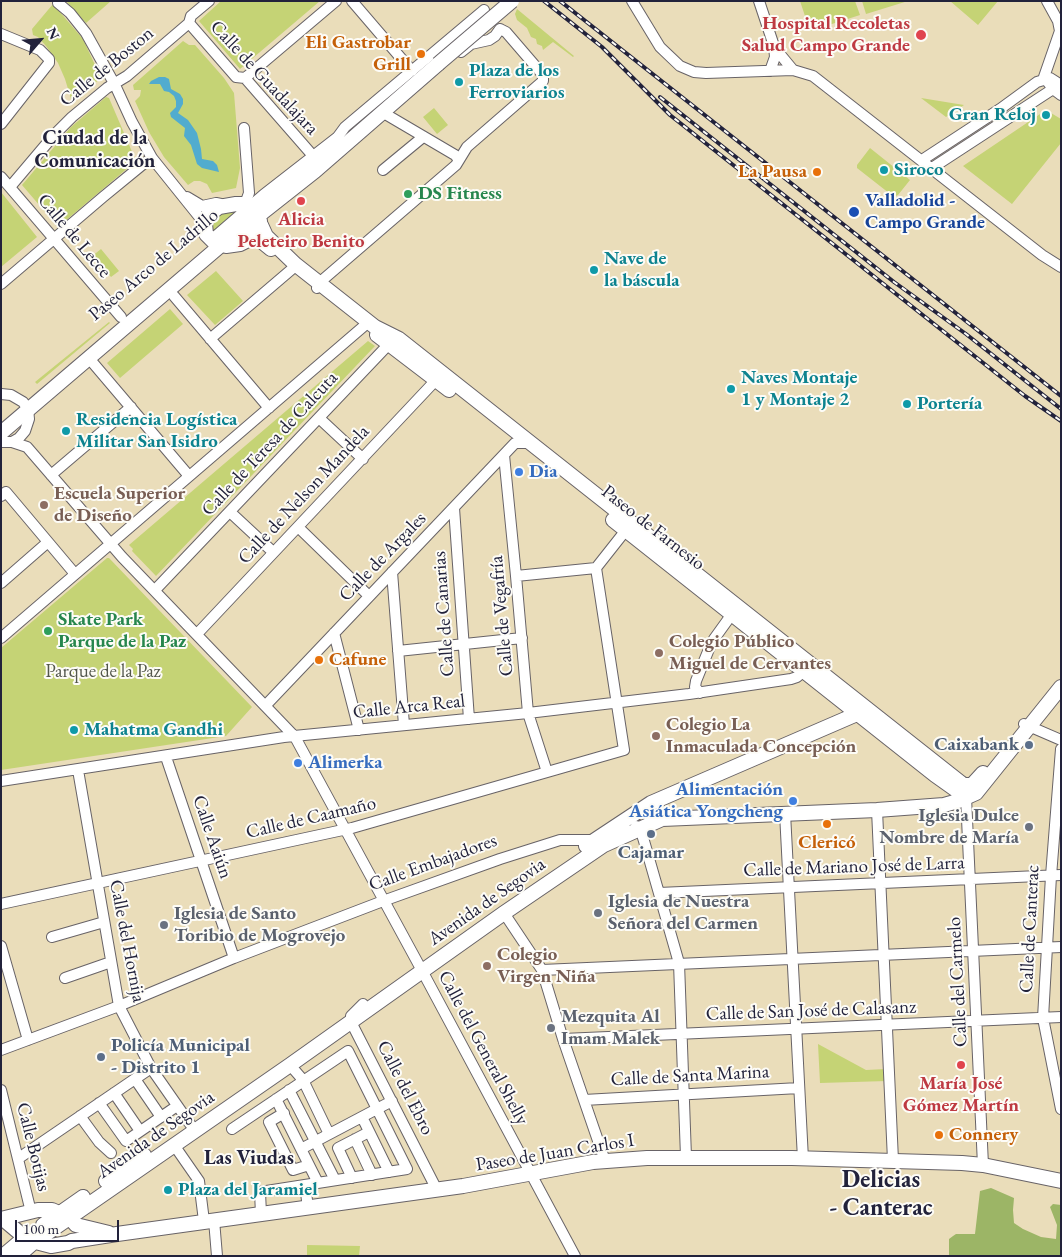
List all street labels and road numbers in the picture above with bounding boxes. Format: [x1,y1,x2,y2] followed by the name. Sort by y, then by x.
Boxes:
[205,16,323,140] street label: Calle de Guadalajara
[55,22,159,112] street label: Calle de Boston
[32,189,116,283] street label: Calle de Lecce
[84,204,224,326] street label: Paseo Arco de Ladrillo
[197,367,343,521] street label: Calle de Teresa de Calcuta
[234,421,374,569] street label: Calle de Nelson Mandela
[597,480,709,576] street label: Paseo de Farnesio
[335,507,431,607] street label: Calle de Argales
[428,551,460,677] street label: Calle de Canarias
[485,555,519,677] street label: Calle de Vegafría
[352,690,466,724] street label: Calle Arca Real
[187,792,237,882] street label: Calle Aaiún
[244,792,378,844] street label: Calle de Caamaño
[366,829,500,897] street label: Calle Embajadores
[743,852,965,882] street label: Calle de Mariano José de Larra
[424,853,550,951] street label: Avenida de Segovia
[1015,864,1045,994] street label: Calle de Canterac
[104,878,150,1004] street label: Calle del Hornija
[943,916,973,1048] street label: Calle del Carmelo
[433,967,533,1129] street label: Calle del General Shelly
[705,996,917,1026] street label: Calle de San José de Calasanz
[371,1037,439,1139] street label: Calle del Ebro
[610,1060,770,1092] street label: Calle de Santa Marina
[93,1086,219,1184] street label: Avenida de Segovia
[11,1100,55,1194] street label: Calle Botijas
[474,1129,636,1177] street label: Paseo de Juan Carlos I

